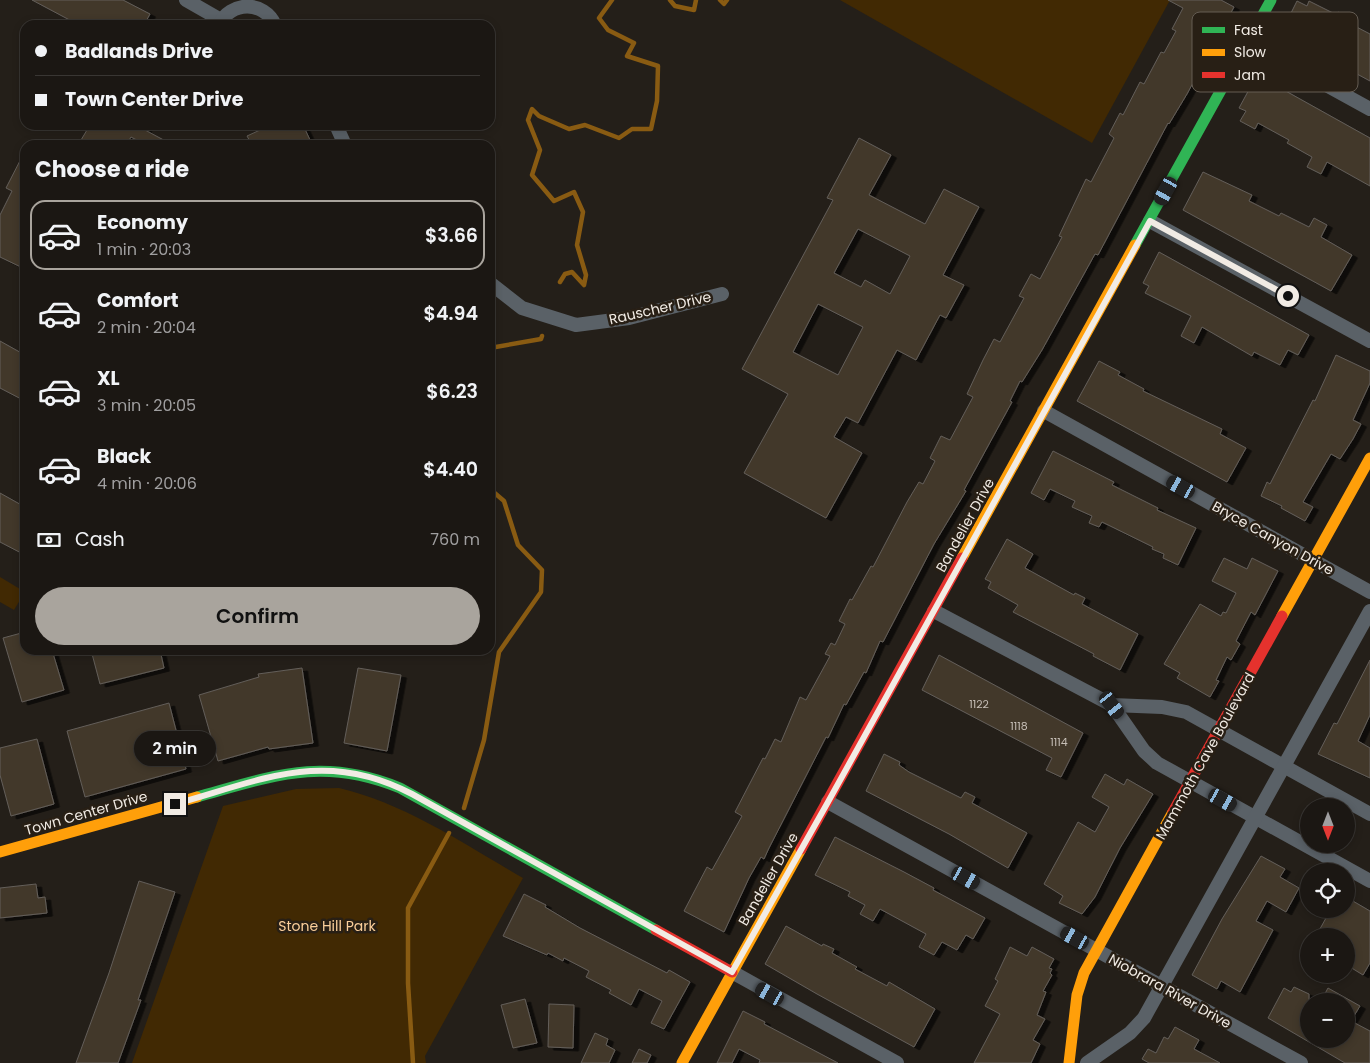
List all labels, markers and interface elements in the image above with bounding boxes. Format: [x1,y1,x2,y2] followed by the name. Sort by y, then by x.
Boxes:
[1192,12,1358,92] legend
[1234,20,1263,40] text: Fast
[65,38,213,65] text: Badlands Drive
[1234,42,1267,62] text: Slow
[1234,65,1265,85] text: Jam
[65,86,243,113] text: Town Center Drive
[35,154,189,185] text: Choose a ride
[1152,174,1179,208] car
[97,209,188,236] text: Economy
[37,213,82,258] icon: car
[425,222,478,249] text: $3.66
[97,238,191,261] text: 1 min · 20:03
[1277,285,1299,307] route start
[607,286,713,329] street label: Rauscher Drive
[97,287,179,314] text: Comfort
[37,291,82,336] icon: car
[424,300,478,327] text: $4.94
[97,316,196,339] text: 2 min · 20:04
[97,365,120,392] text: XL
[37,369,82,414] icon: car
[426,378,478,405] text: $6.23
[97,394,196,417] text: 3 min · 20:05
[97,443,151,470] text: Black
[37,447,82,492] icon: car
[423,456,478,483] text: $4.40
[97,472,197,495] text: 4 min · 20:06
[1164,473,1197,501] car
[931,474,999,576] street label: Bandelier Drive
[1208,496,1338,580] street label: Bryce Canyon Drive
[35,526,63,554] icon: cash
[75,526,125,553] text: Cash
[430,528,480,551] text: 760 m
[35,587,480,645] button: Confirm
[1151,669,1259,843] street label: Mammoth Cave Boulevard
[1096,689,1127,721] car
[969,696,989,712] house number: 1122
[1010,718,1028,734] house number: 1118
[134,732,216,766] callout: 2 min
[1050,734,1068,750] house number: 1114
[153,737,197,760] text: 2 min
[22,786,150,840] street label: Town Center Drive
[1206,786,1239,814] car
[164,793,186,815] route end
[1300,798,1355,852] north arrow
[1300,798,1355,1048] map controls
[733,828,803,929] street label: Bandelier Drive
[1300,863,1355,918] button: locate
[949,864,982,892] car
[278,916,376,936] park label: Stone Hill Park
[1058,924,1091,952] car
[1300,928,1355,983] button: +
[1105,949,1235,1033] street label: Niobrara River Drive
[753,980,786,1008] car
[1300,993,1355,1048] button: −

